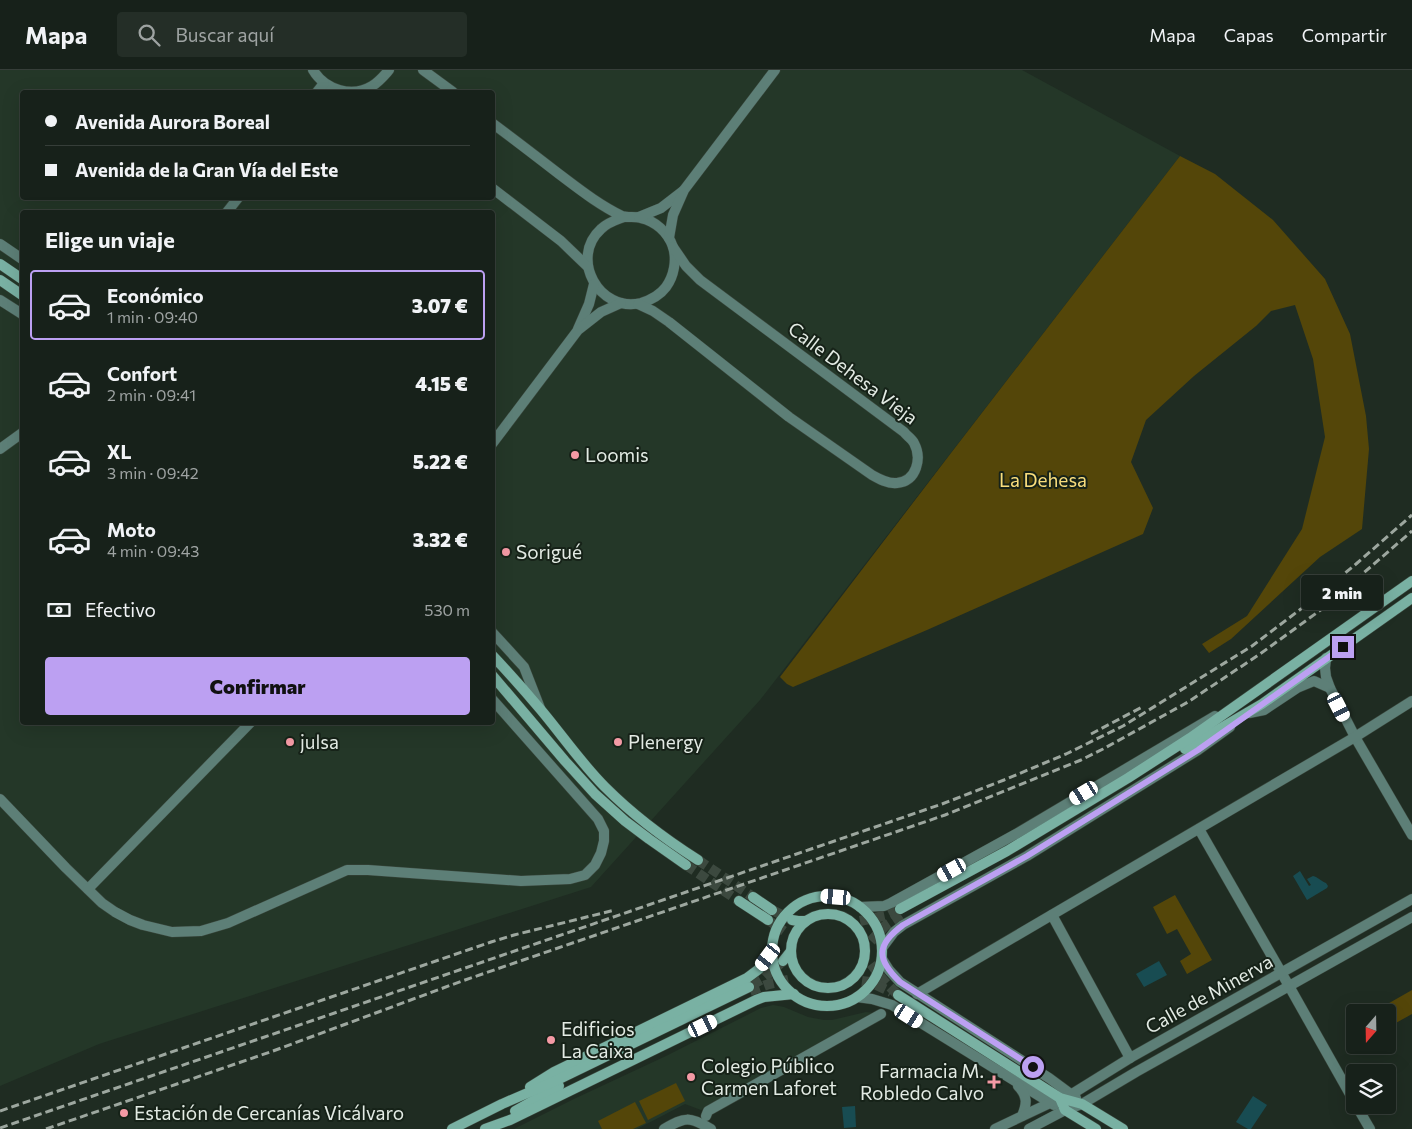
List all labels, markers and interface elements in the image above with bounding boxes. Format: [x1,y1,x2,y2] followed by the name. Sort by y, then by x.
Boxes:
[117,12,467,57] search box
[25,20,87,49] text: Mapa
[135,21,163,49] icon: search
[175,23,274,46] text: Buscar aquí
[1149,24,1196,46] text: Mapa
[1224,24,1274,46] text: Capas
[1302,24,1387,46] text: Compartir
[75,110,270,133] text: Avenida Aurora Boreal
[75,158,338,181] text: Avenida de la Gran Vía del Este
[45,226,175,253] text: Elige un viaje
[47,283,92,328] icon: car
[107,284,204,307] text: Económico
[412,294,468,317] text: 3.07 €
[107,307,198,326] text: 1 min · 09:40
[784,316,923,429] street label: Calle Dehesa Vieja
[47,361,92,406] icon: car
[107,362,177,385] text: Confort
[415,372,468,395] text: 4.15 €
[107,385,196,404] text: 2 min · 09:41
[47,439,92,484] icon: car
[107,440,132,463] text: XL
[585,443,649,466] place label: Loomis
[569,449,581,461] marker: Loomis
[413,450,468,473] text: 5.22 €
[107,463,199,482] text: 3 min · 09:42
[999,468,1087,491] park label: La Dehesa
[47,517,92,562] icon: car
[107,518,156,541] text: Moto
[413,528,468,551] text: 3.32 €
[516,540,582,563] place label: Sorigué
[107,541,199,560] text: 4 min · 09:43
[500,546,512,558] marker: Sorigué
[1302,574,1384,610] callout: 2 min
[1322,583,1362,602] text: 2 min
[45,596,73,624] icon: cash
[85,598,156,621] text: Efectivo
[424,600,470,619] text: 530 m
[1332,636,1354,658] route end
[45,657,470,715] button: Confirmar
[1325,690,1352,724] car
[300,730,339,753] place label: julsa
[628,730,704,753] place label: Plenergy
[284,736,296,748] marker: julsa
[612,736,624,748] marker: Plenergy
[1067,779,1100,807] car
[935,856,968,884] car
[820,888,851,906] car
[752,941,783,973] car
[1141,949,1276,1038] street label: Calle de Minerva
[892,1002,925,1030] car
[1346,1004,1396,1054] north arrow
[1346,1004,1396,1114] map controls
[686,1013,719,1039] car
[561,1017,635,1062] place label: Edificios La Caixa
[545,1034,557,1046] marker: Edificios La Caixa
[701,1054,837,1099] place label: Colegio Público Carmen Laforet
[1022,1056,1044,1078] route start
[860,1059,984,1104] place label: Farmacia M. Robledo Calvo
[1346,1064,1396,1114] button: layers
[685,1071,697,1083] marker: Colegio Público Carmen Laforet
[988,1076,1000,1088] marker: Farmacia M. Robledo Calvo
[134,1101,404,1124] place label: Estación de Cercanías Vicálvaro
[118,1107,130,1119] marker: Estación de Cercanías Vicálvaro

